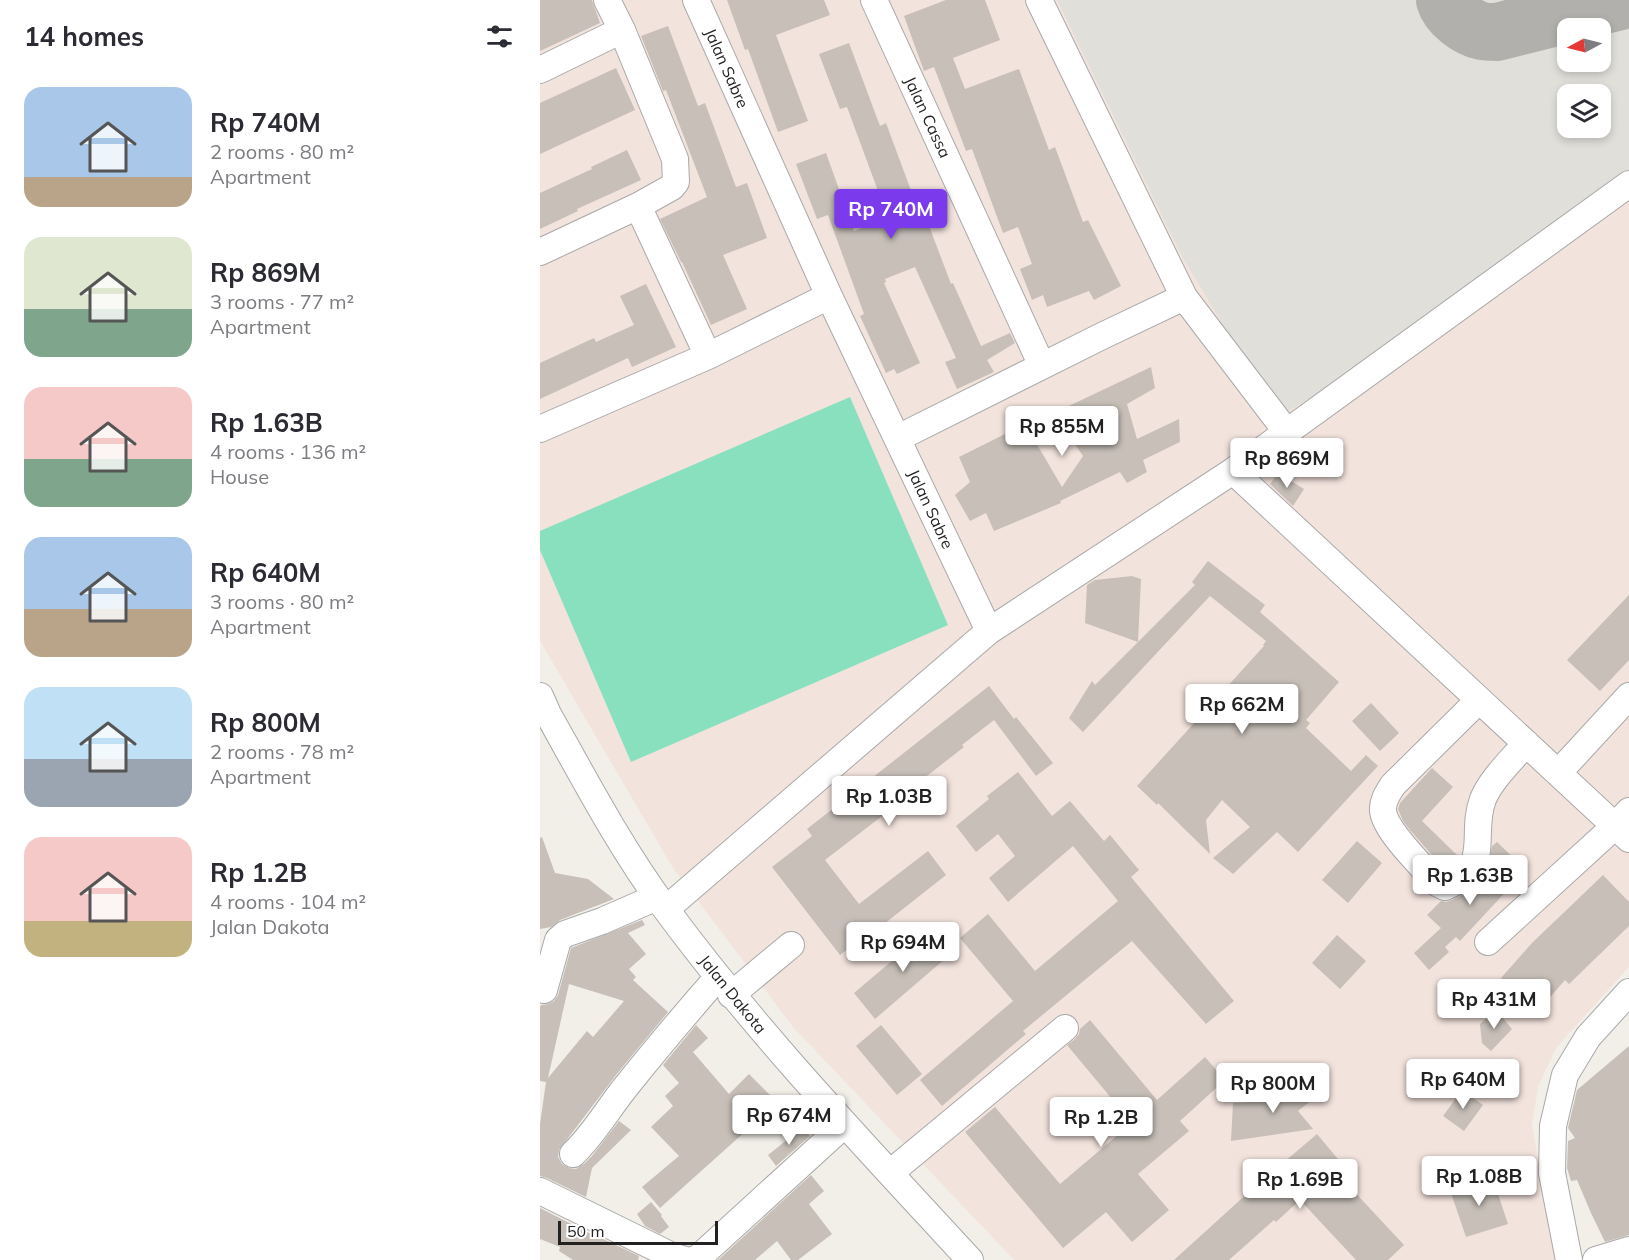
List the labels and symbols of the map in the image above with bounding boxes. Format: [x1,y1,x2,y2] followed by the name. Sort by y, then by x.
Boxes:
[1557,18,1611,72] north arrow
[700,25,754,111] street label: Jalan Sabre
[900,73,956,161] street label: Jalan Cassa
[836,189,946,240] pin: Rp 740M
[1007,406,1117,457] pin: Rp 855M
[1232,438,1342,489] pin: Rp 869M
[904,466,958,552] street label: Jalan Sabre
[1187,684,1297,735] pin: Rp 662M
[827,776,951,827] pin: Rp 1.03B
[1408,855,1532,906] pin: Rp 1.63B
[848,922,958,973] pin: Rp 694M
[695,951,771,1037] street label: Jalan Dakota
[1439,979,1549,1030] pin: Rp 431M
[1408,1059,1518,1110] pin: Rp 640M
[1218,1063,1328,1114] pin: Rp 800M
[734,1095,844,1146] pin: Rp 674M
[1046,1097,1156,1148] pin: Rp 1.2B
[1417,1156,1541,1207] pin: Rp 1.08B
[1238,1159,1362,1210] pin: Rp 1.69B
[558,1218,718,1246] scale bar

